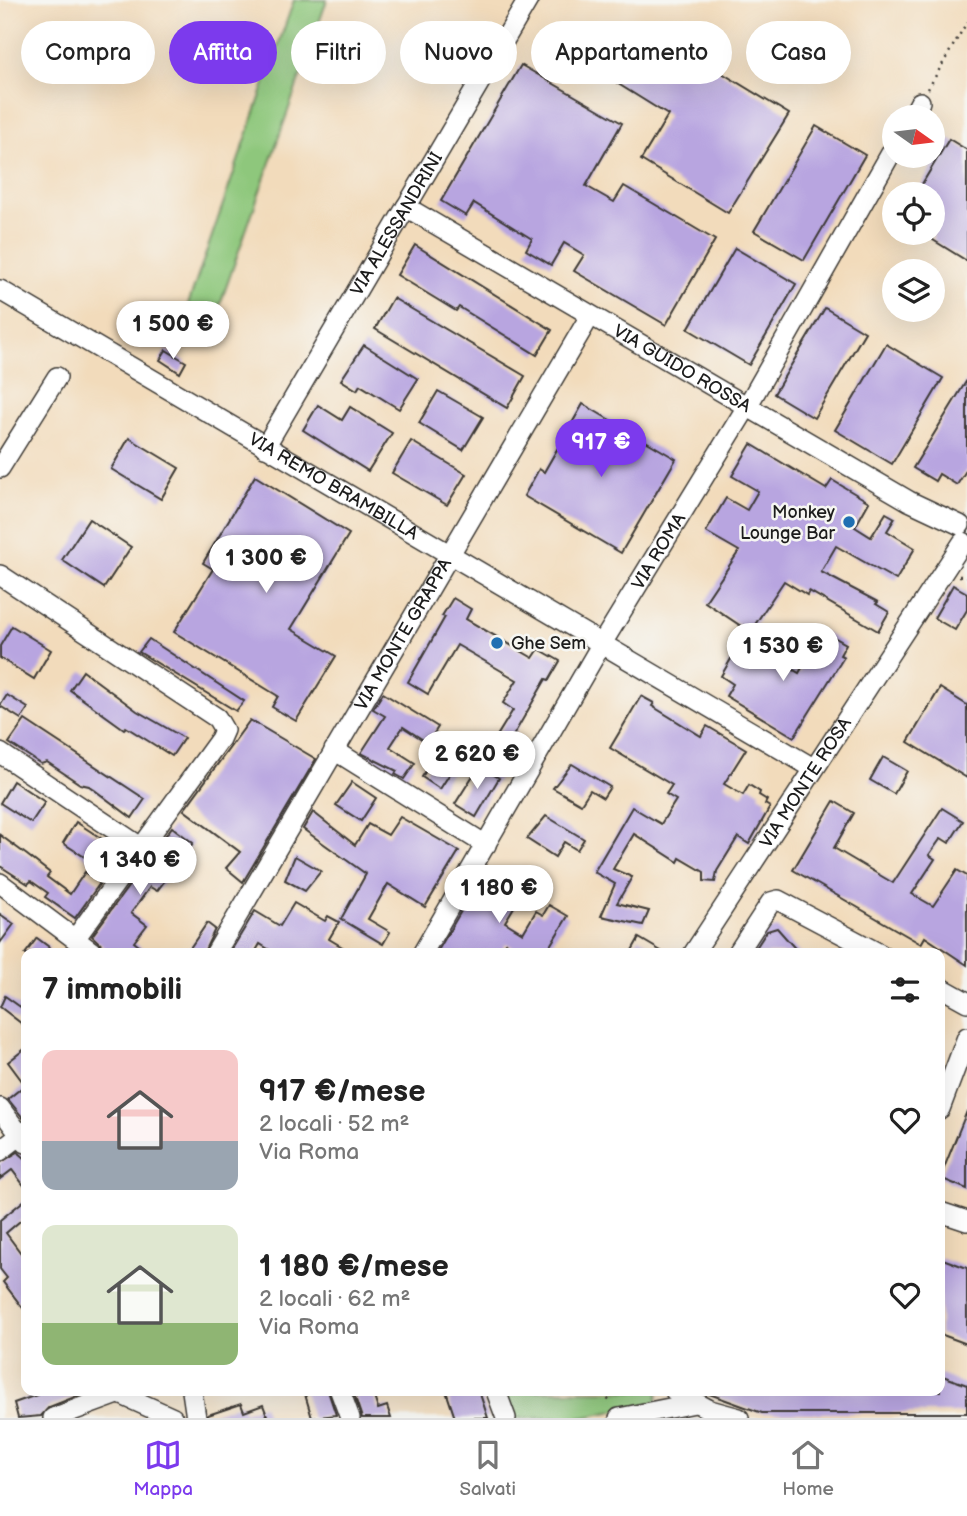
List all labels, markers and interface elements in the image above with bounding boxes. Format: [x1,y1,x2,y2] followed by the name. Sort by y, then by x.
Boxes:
[21,21,155,84] chip: Compra
[169,21,277,84] chip: Affitta
[291,21,386,84] chip: Filtri
[400,21,517,84] chip: Nuovo
[531,21,732,84] chip: Appartamento
[746,21,851,84] chip: Casa
[882,105,945,168] north arrow
[882,105,945,322] map controls
[346,149,447,300] street label: VIA ALESSANDRINI
[882,182,945,245] button: locate
[882,259,945,322] button: layers
[108,302,238,361] pin: 1 500 €
[132,310,214,338] text: 1 500 €
[610,321,755,417] street label: VIA GUIDO ROSSA
[552,420,650,479] pin: 917 €
[571,428,631,456] text: 917 €
[245,429,422,544] street label: VIA REMO BRAMBILLA
[740,502,836,544] place label: Monkey Lounge Bar
[627,510,690,594] street label: VIA ROMA
[841,514,857,530] marker: Monkey Lounge Bar
[201,536,331,595] pin: 1 300 €
[225,544,307,572] text: 1 300 €
[351,555,456,714] street label: VIA MONTE GRAPPA
[718,624,848,683] pin: 1 530 €
[743,632,823,660] text: 1 530 €
[511,633,586,654] place label: Ghe Sem
[489,635,505,651] marker: Ghe Sem
[756,714,856,852] street label: VIA MONTE ROSA
[412,732,542,791] pin: 2 620 €
[434,740,520,768] text: 2 620 €
[75,838,205,897] pin: 1 340 €
[100,846,180,874] text: 1 340 €
[434,866,564,925] pin: 1 180 €
[460,874,538,902] text: 1 180 €
[886,971,924,1009] icon: filters
[42,972,182,1008] text: 7 immobili
[259,1074,425,1110] text: 917 €/mese
[98,1078,182,1162] icon: home
[886,1101,924,1139] icon: heart
[259,1110,410,1138] text: 2 locali · 52 m²
[259,1138,359,1166] text: Via Roma
[259,1249,449,1285] text: 1 180 €/mese
[98,1253,182,1337] icon: home
[886,1276,924,1314] icon: heart
[259,1285,410,1313] text: 2 locali · 62 m²
[259,1313,359,1341] text: Via Roma
[133,1436,193,1501] tab: Mappa
[459,1436,516,1501] tab: Salvati
[782,1436,834,1501] tab: Home

